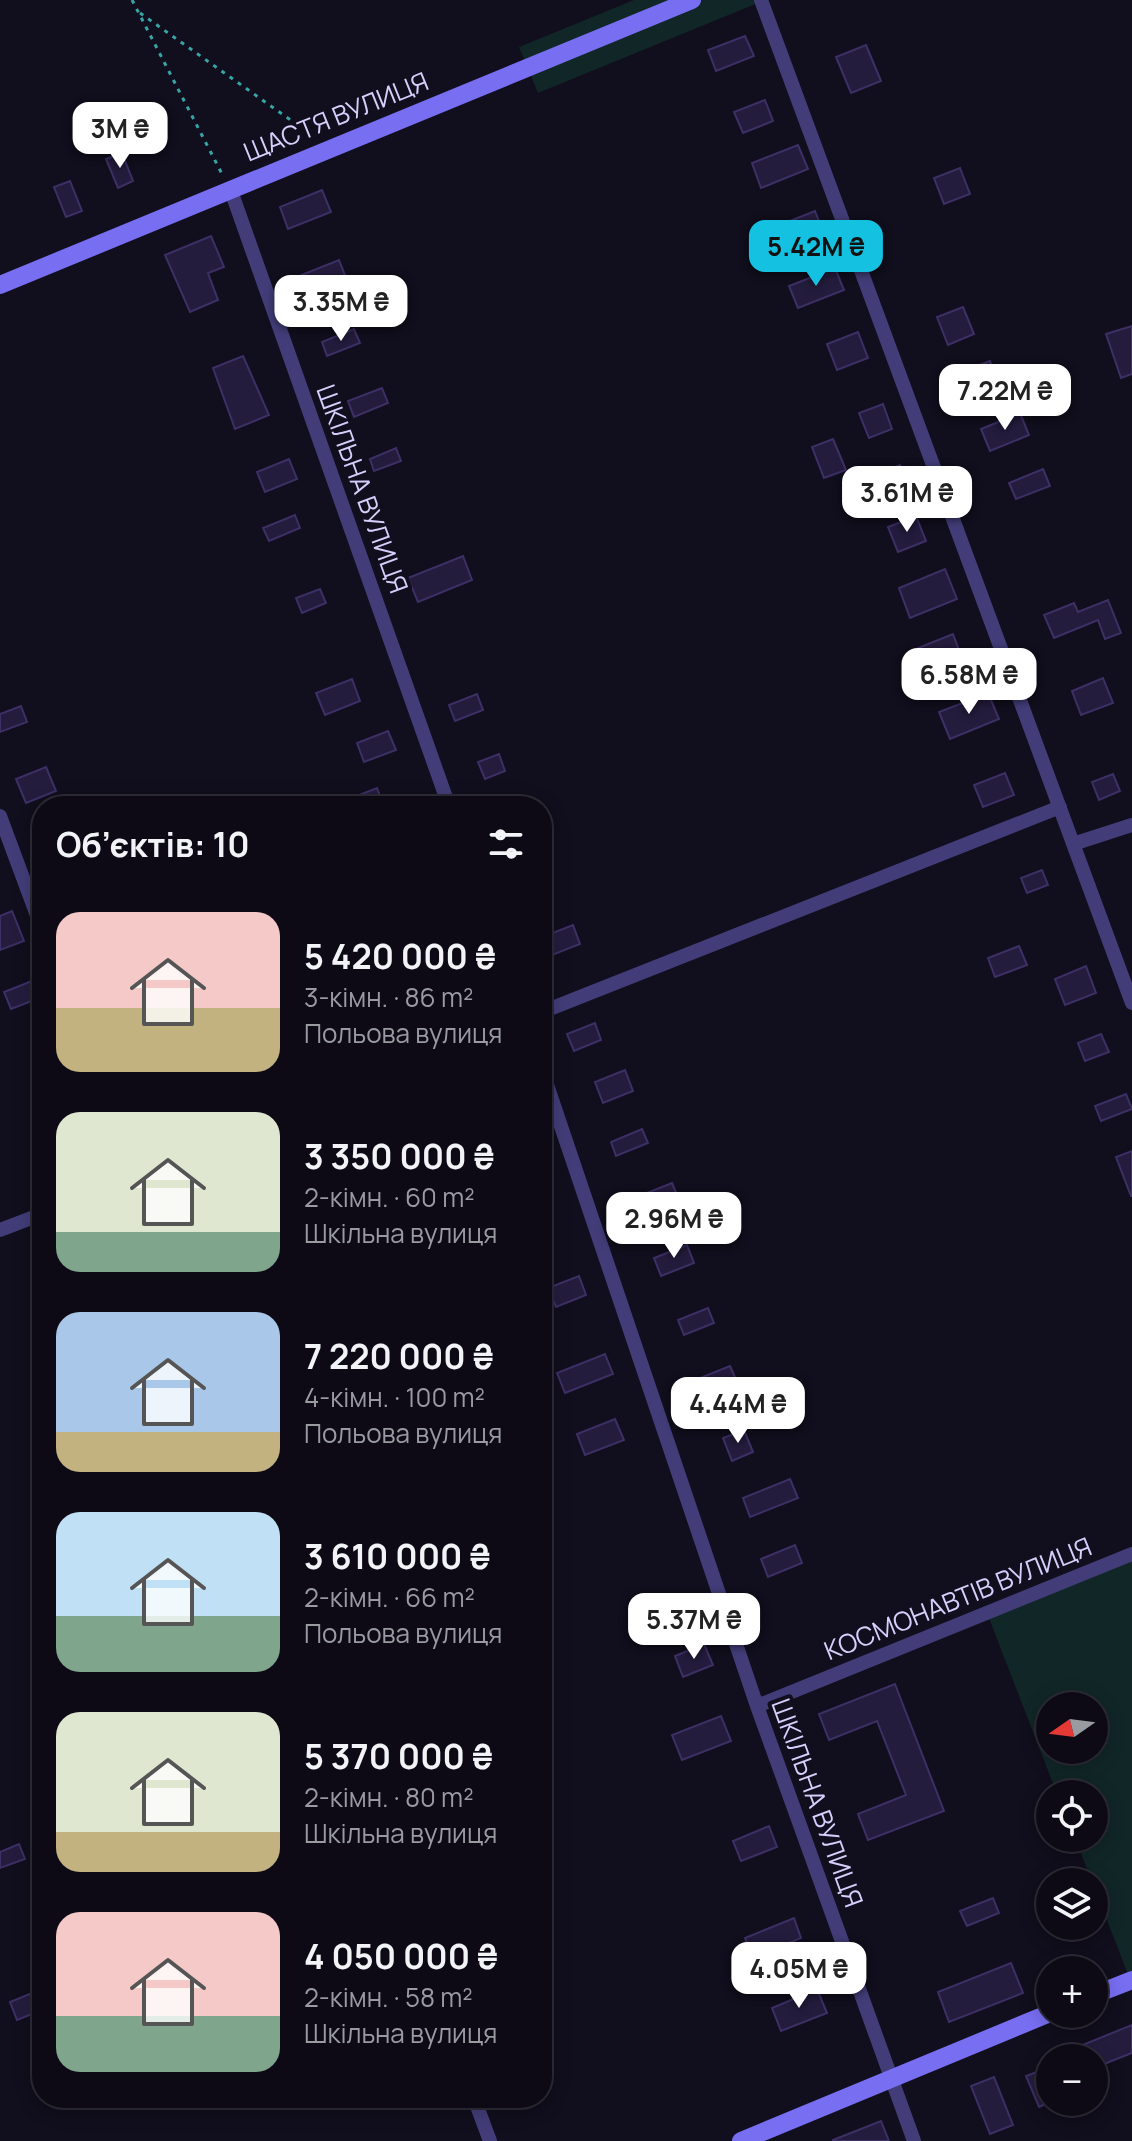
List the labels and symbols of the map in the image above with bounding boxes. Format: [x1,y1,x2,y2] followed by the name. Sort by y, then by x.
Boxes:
[238,63,433,170] street label: ЩАСТЯ ВУЛИЦЯ
[73,102,167,170] pin: 3M ₴
[742,220,890,288] pin: 5.42M ₴
[267,275,415,343] pin: 3.35M ₴
[931,364,1079,432] pin: 7.22M ₴
[309,379,417,598] street label: ШКІЛЬНА ВУЛИЦЯ
[833,466,981,534] pin: 3.61M ₴
[895,648,1043,716] pin: 6.58M ₴
[600,1192,748,1260] pin: 2.96M ₴
[664,1377,812,1445] pin: 4.44M ₴
[818,1528,1097,1668] street label: КОСМОНАВТІВ ВУЛИЦЯ
[620,1593,768,1661] pin: 5.37M ₴
[1036,1692,1108,1764] north arrow
[764,1693,872,1912] street label: ШКІЛЬНА ВУЛИЦЯ
[725,1942,873,2010] pin: 4.05M ₴

